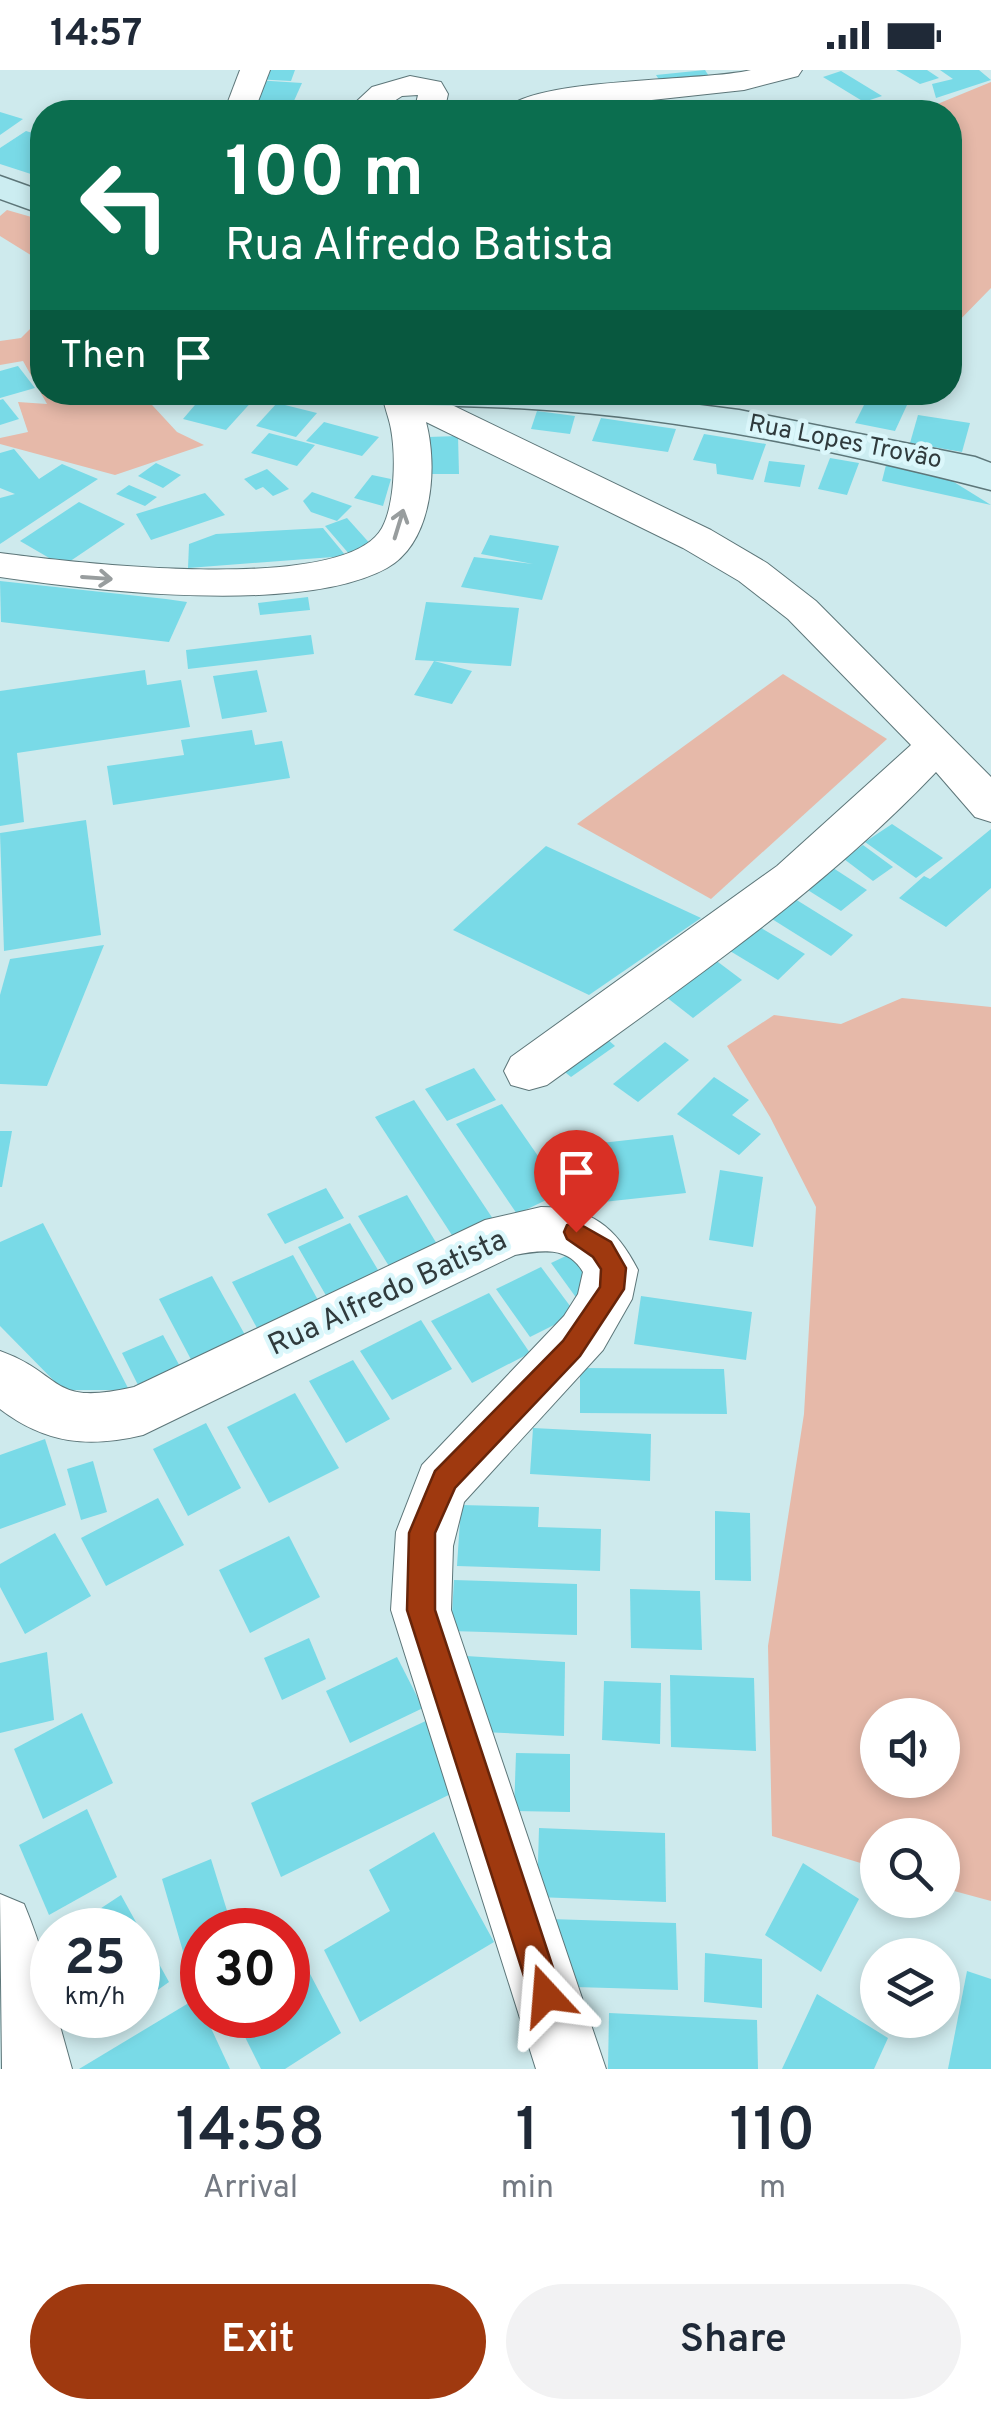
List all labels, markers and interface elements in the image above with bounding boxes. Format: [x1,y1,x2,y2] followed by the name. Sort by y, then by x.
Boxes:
[50,11,143,60] text: 14:57
[225,132,424,221] text: 100 m
[60,140,190,270] icon: left
[225,219,613,276] text: Rua Alfredo Batista
[166,330,221,385] icon: arrive
[60,333,146,382] text: Then
[746,409,944,477] street label: Rua Lopes Trovão
[391,509,409,541] one-way arrow
[80,568,112,587] one-way arrow
[534,1130,619,1233] pin
[549,1145,604,1200] icon: arrive
[263,1223,513,1365] street label: Rua Alfredo Batista
[860,1698,960,2038] map controls
[860,1698,960,1798] button: sound
[860,1818,960,1918] button: search
[180,1908,310,2038] speed limit sign: 30
[64,1929,126,1992] text: 25
[860,1938,960,2038] button: layers
[494,1943,598,2047] position arrow
[65,1982,125,2014] text: km/h
[176,2096,325,2172] text: 14:58
[516,2096,539,2172] text: 1
[729,2096,816,2172] text: 110
[203,2169,298,2209] text: Arrival
[501,2169,554,2209] text: min
[759,2169,786,2209] text: m
[30,2284,486,2399] button: Exit
[506,2284,961,2399] button: Share

